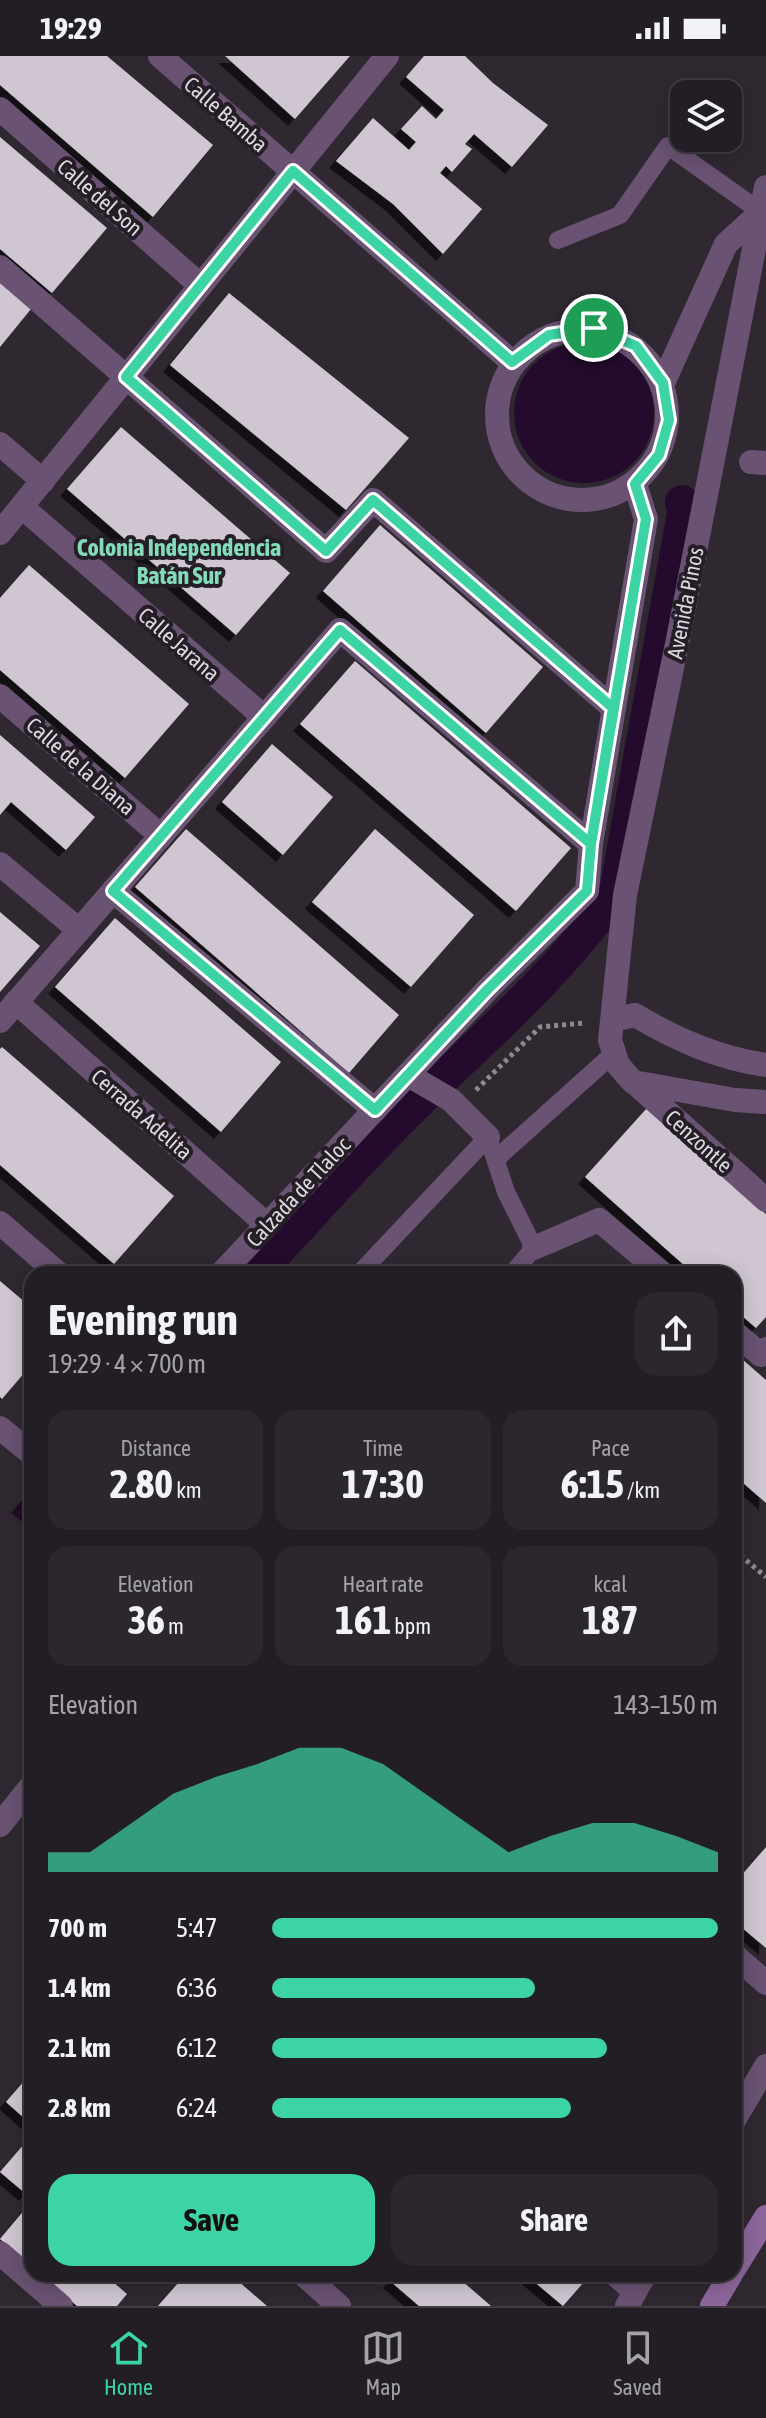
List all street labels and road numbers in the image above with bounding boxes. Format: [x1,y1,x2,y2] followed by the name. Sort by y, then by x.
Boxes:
[179,71,273,157] street label: Calle Bamba
[52,153,148,241] street label: Calle del Son
[661,545,709,661] street label: Avenida Pinos
[133,602,225,686] street label: Calle Jarana
[21,712,141,820] street label: Calle de la Diana
[86,1063,198,1165] street label: Cerrada Adelita
[660,1104,738,1178] street label: Cenzontle
[241,1131,356,1252] street label: Calzada de Tlaloc

